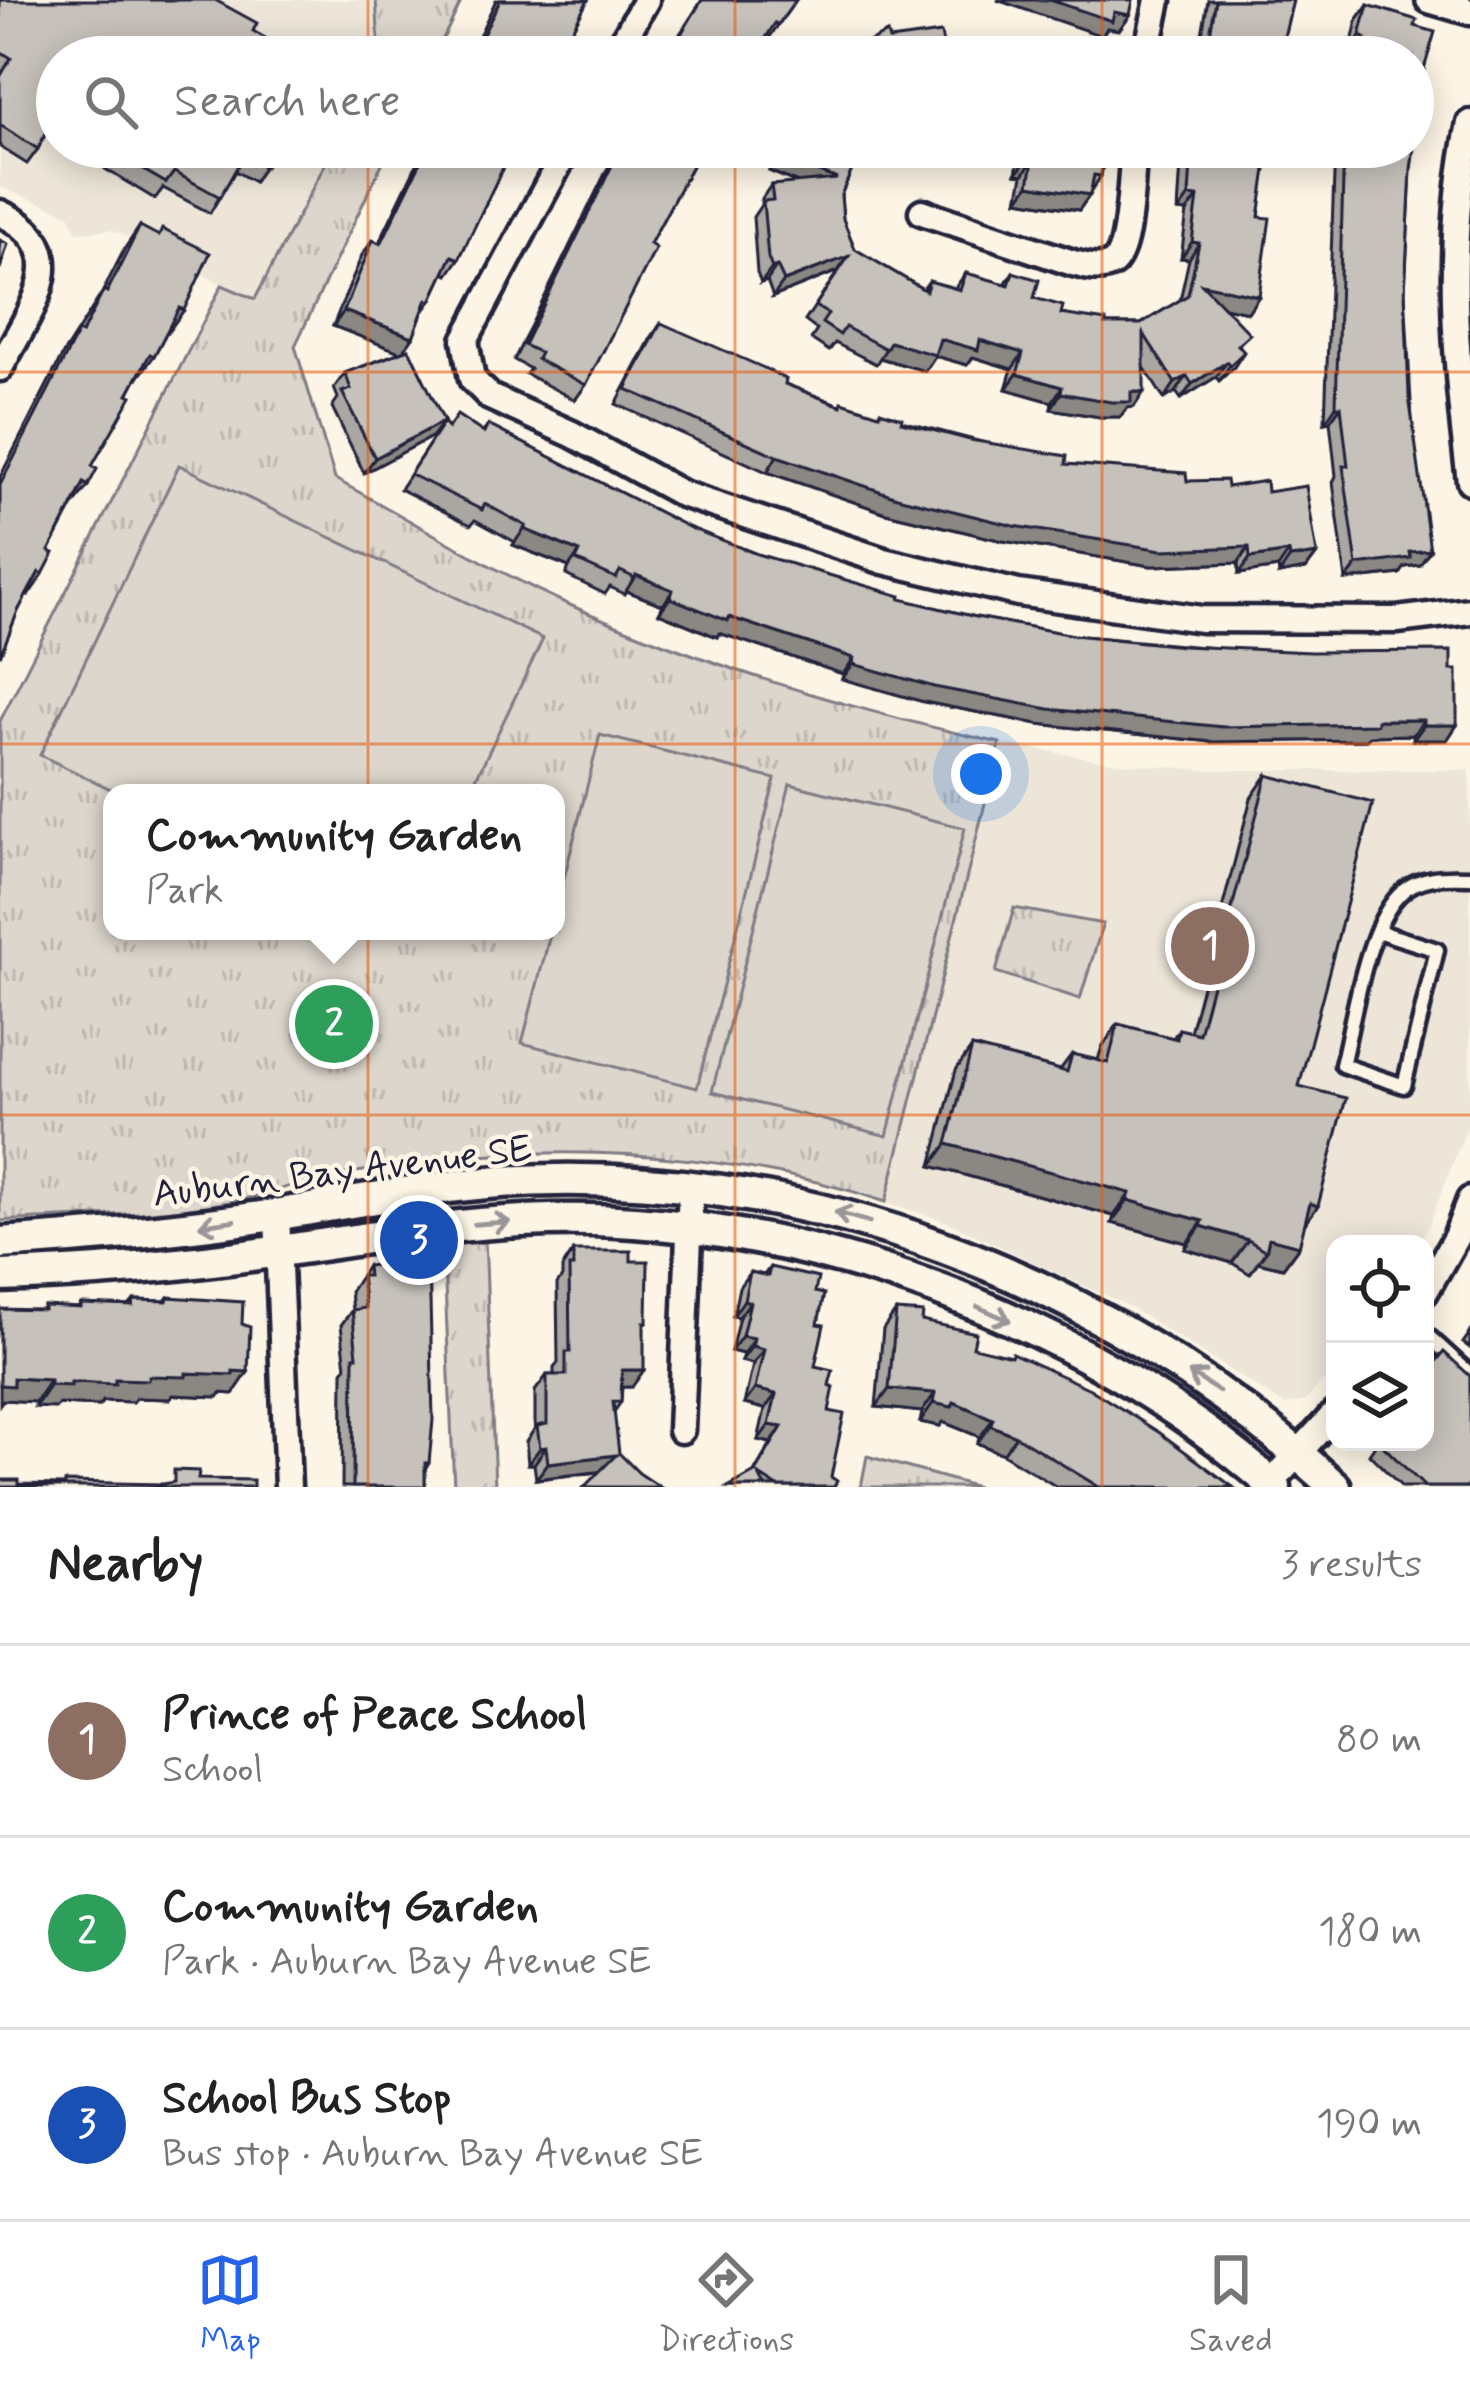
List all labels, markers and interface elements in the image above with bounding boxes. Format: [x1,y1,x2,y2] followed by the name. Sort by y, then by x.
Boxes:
[36,36,1434,168] search box
[78,69,144,135] icon: search
[174,73,401,132] text: Search here
[951,744,1011,804] your location
[103,784,565,940] popup
[146,807,522,866] text: Community Garden
[146,866,223,917] text: Park
[1171,901,1249,991] pin: 1
[295,979,373,1069] pin: 2
[150,1124,535,1221] street label: Auburn Bay Avenue SE
[380,1195,458,1285] pin: 3
[834,1205,872,1227] one-way arrow
[198,1212,237,1235] one-way arrow
[472,1212,511,1235] one-way arrow
[1326,1235,1434,1451] map controls
[1326,1235,1434,1343] button: locate
[975,1305,1012,1326] one-way arrow
[1326,1343,1434,1451] button: layers
[1187,1370,1221,1395] one-way arrow
[48,1532,203,1598] text: Nearby
[1281,1540,1422,1591] text: 3 results
[162,1686,587,1745] text: Prince of Peace School
[78,1715,96,1766] text: 1
[1336,1715,1422,1766] text: 80 m
[162,1745,263,1796] text: School
[162,1878,539,1937] text: Community Garden
[77,1907,97,1958] text: 2
[1318,1907,1422,1958] text: 180 m
[162,1937,651,1988] text: Park · Auburn Bay Avenue SE
[162,2070,451,2129] text: School Bus Stop
[78,2099,96,2150] text: 3
[1316,2099,1422,2150] text: 190 m
[162,2129,703,2180] text: Bus stop · Auburn Bay Avenue SE
[197,2247,263,2363] tab: Map
[658,2247,794,2363] tab: Directions
[1189,2247,1273,2363] tab: Saved

